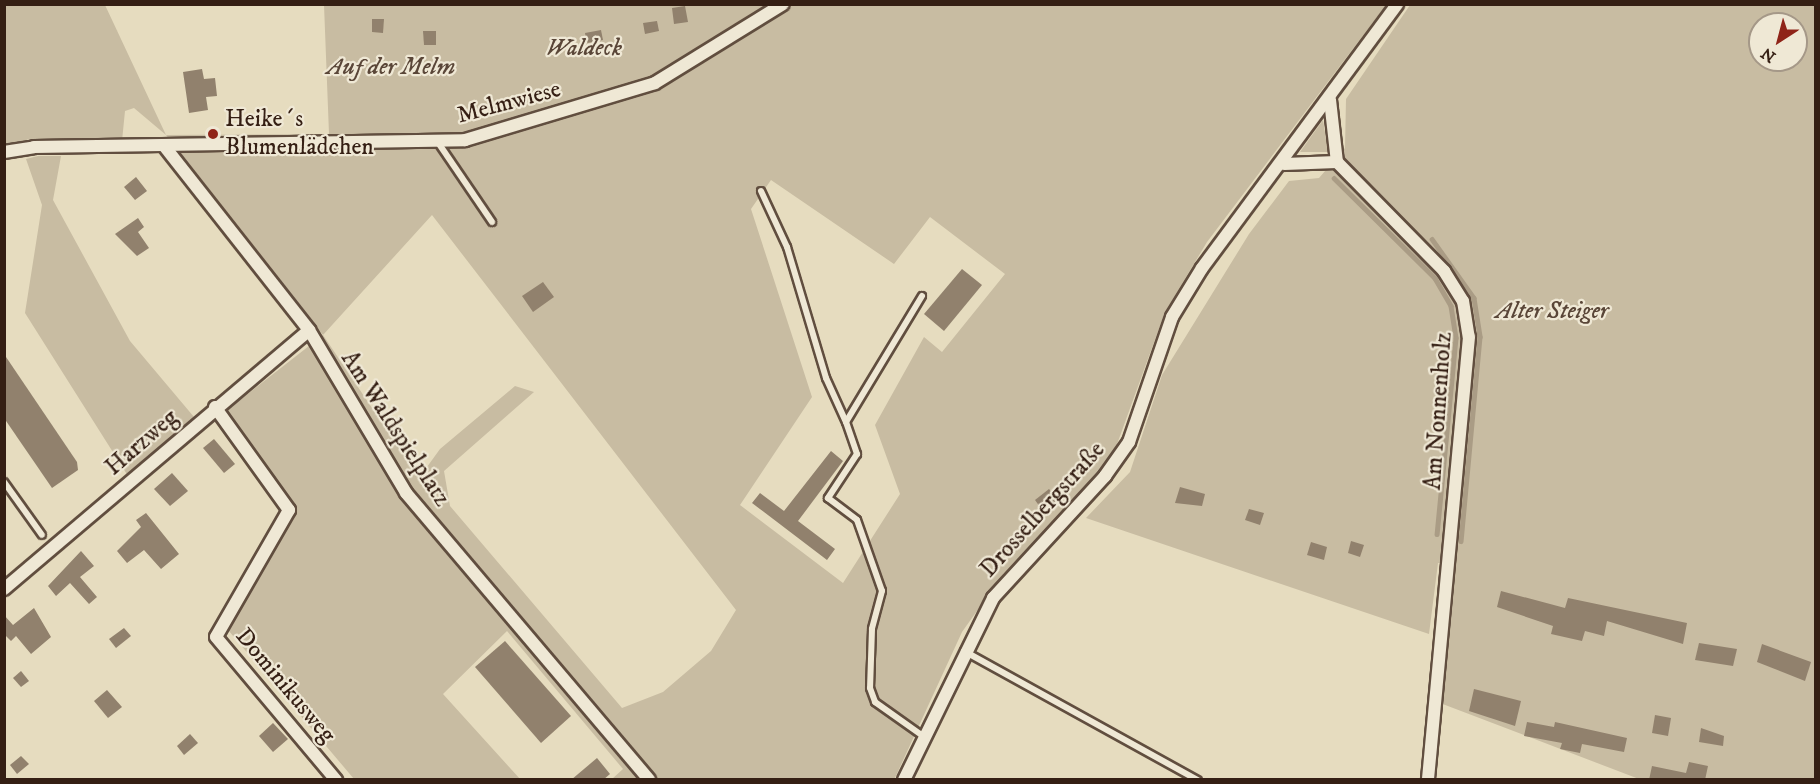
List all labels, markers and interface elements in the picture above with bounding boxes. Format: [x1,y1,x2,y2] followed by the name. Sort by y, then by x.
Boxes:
[1748,12,1808,72] north arrow
[546,35,622,63] park label: Waldeck
[1757,43,1780,67] text: N
[327,54,455,82] park label: Auf der Melm
[454,75,564,131] street label: Melmwiese
[225,106,374,162] place label: Heike´s Blumenlädchen
[206,127,220,141] marker: Heike´s Blumenlädchen
[1496,298,1608,326] park label: Alter Steiger
[1419,331,1459,491] street label: Am Nonnenholz
[334,346,456,512] street label: Am Waldspielplatz
[100,404,184,482] street label: Harzweg
[975,436,1111,584] street label: Drosselbergstraße
[229,623,341,749] street label: Dominikusweg

